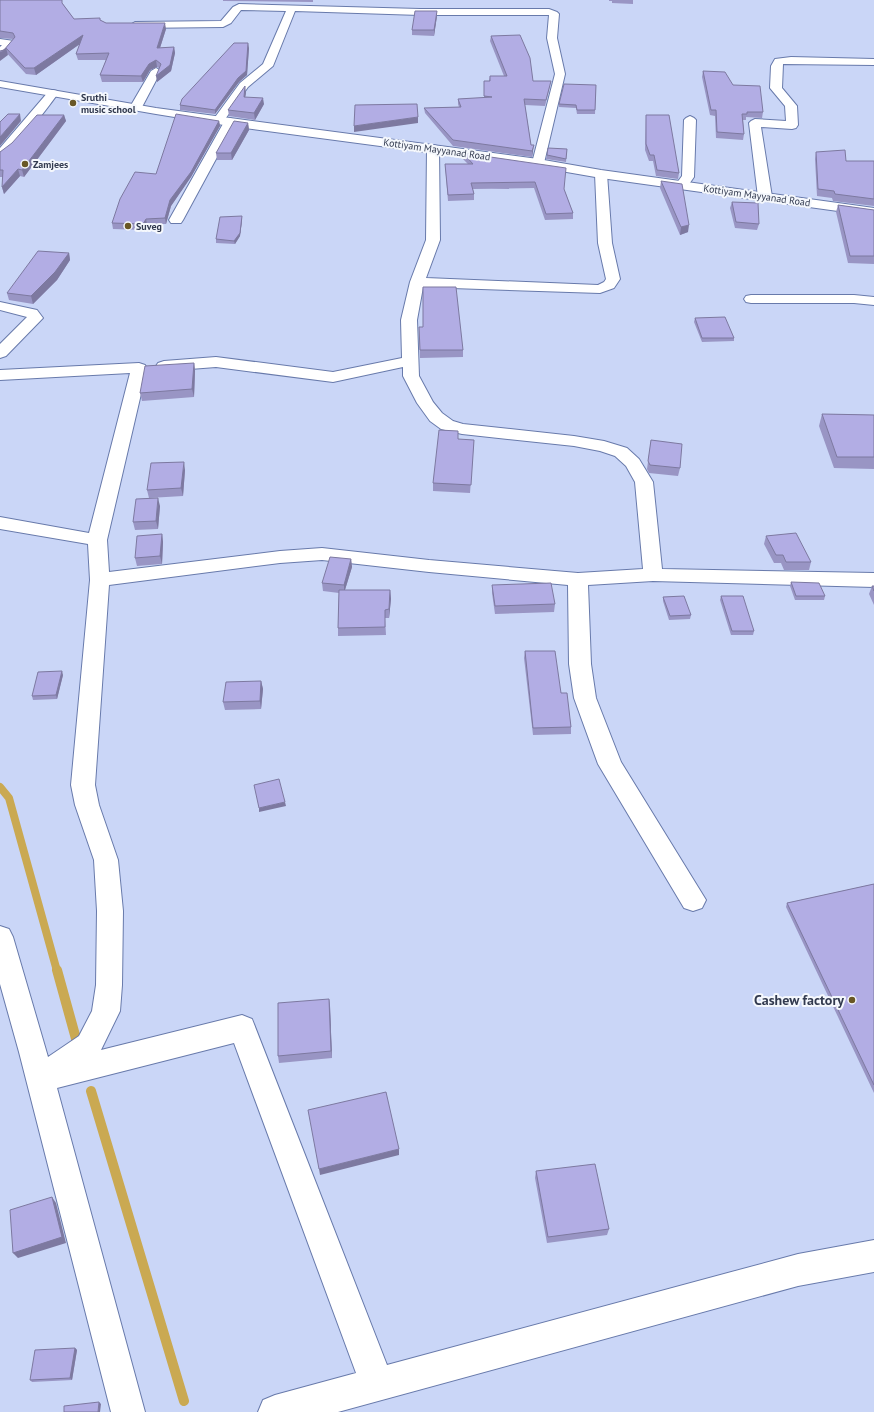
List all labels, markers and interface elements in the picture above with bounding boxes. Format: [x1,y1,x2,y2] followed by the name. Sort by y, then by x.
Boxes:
[81,91,136,116] place label: Sruthi music school
[68,98,78,108] marker: Sruthi music school
[383,136,491,163] street label: Kottiyam Mayyanad Road
[33,158,68,171] place label: Zamjees
[20,159,30,169] marker: Zamjees
[703,182,811,209] street label: Kottiyam Mayyanad Road
[136,220,162,233] place label: Suveg
[123,221,133,231] marker: Suveg
[754,991,844,1009] place label: Cashew factory
[847,995,857,1005] marker: Cashew factory

